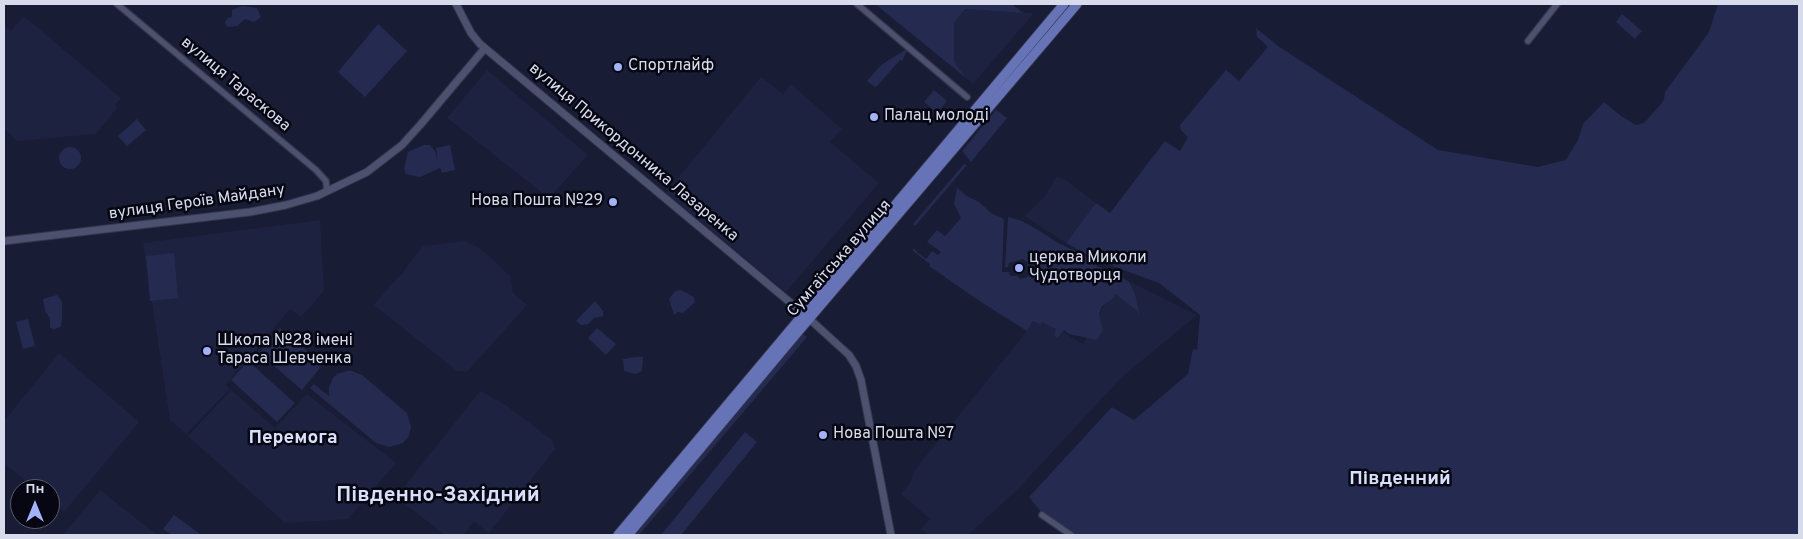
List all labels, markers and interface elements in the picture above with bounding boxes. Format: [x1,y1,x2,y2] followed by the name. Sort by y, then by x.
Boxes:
[176,34,294,136] street label: вулиця Тараскова
[628,57,714,77] place label: Спортлайф
[524,60,742,246] street label: вулиця Прикордонника Лазаренка
[612,61,624,73] marker: Спортлайф
[884,107,989,127] place label: Палац молоді
[868,111,880,123] marker: Палац молоді
[108,181,286,225] street label: вулиця Героїв Майдану
[471,192,603,212] place label: Нова Пошта №29
[607,196,619,208] marker: Нова Пошта №29
[784,196,896,322] street label: Сумгаїтська вулиця
[1029,249,1147,287] place label: церква Миколи Чудотворця
[1013,262,1025,274] marker: церква Миколи Чудотворця
[217,332,353,370] place label: Школа №28 імені Тараса Шевченка
[201,345,213,357] marker: Школа №28 імені Тараса Шевченка
[833,425,954,445] place label: Нова Пошта №7
[248,428,338,450] district label: Перемога
[817,429,829,441] marker: Нова Пошта №7
[1349,469,1451,491] district label: Південний
[10,479,60,529] north arrow
[26,481,44,498] text: Пн
[336,484,540,510] district label: Південно-Західний

